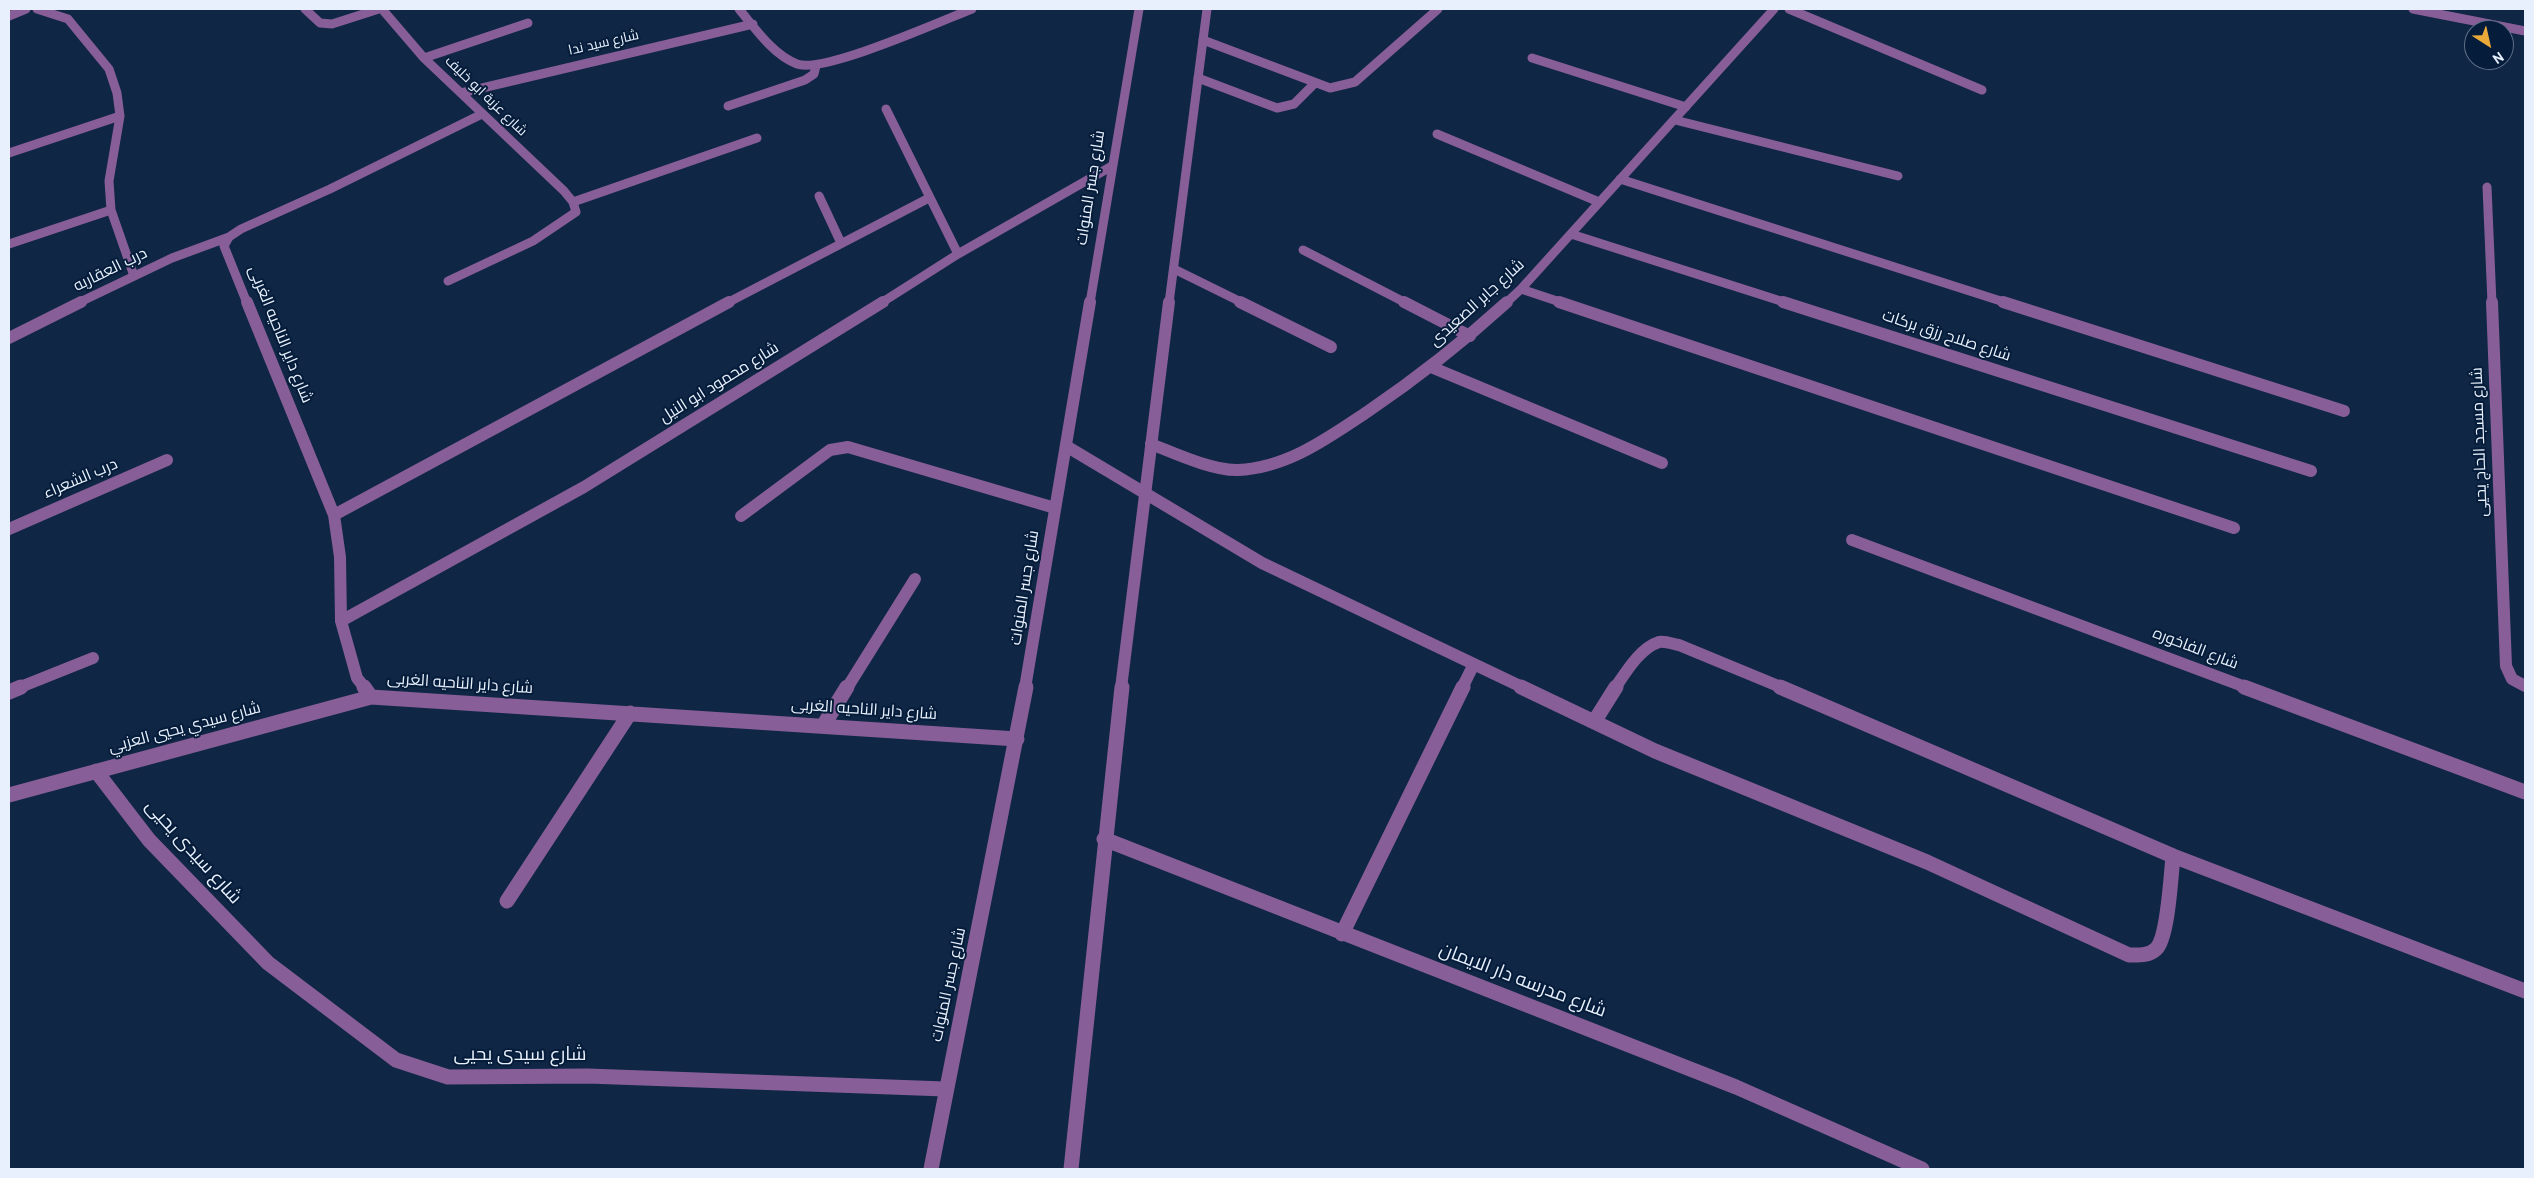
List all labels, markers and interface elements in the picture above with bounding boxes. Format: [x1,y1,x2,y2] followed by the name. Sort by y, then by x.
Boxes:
[2464,20,2514,70] north arrow
[567,28,641,60] street label: شارع سيد ندا
[2488,47,2506,67] text: N
[440,53,530,141] street label: شارع عزبة ابو خليف
[1073,129,1111,247] street label: شارع جسر المنوات
[71,245,151,297] street label: درب العقاربه
[1427,256,1529,352] street label: شارع جابر الصعيدى
[243,264,315,406] street label: شارع داير الناحيه الغربى
[1879,307,2013,367] street label: شارع صلاح رزق بركات
[657,340,783,428] street label: شارع محمود ابو النيل
[2469,367,2493,517] street label: شارع مسجد الحاج يحيى
[41,456,121,504] street label: درب الشعراء
[1007,529,1045,647] street label: شارع جسر المنوات
[2150,625,2240,675] street label: شارع الفاخوره
[386,670,534,700] street label: شارع داير الناحيه الغربى
[790,696,938,726] street label: شارع داير الناحيه الغربى
[107,699,263,759] street label: شارع سيدي يحيي العزبي
[139,796,245,910] street label: شارع سيدى يحيى
[929,926,971,1044] street label: شارع جسر المنوات
[1435,940,1609,1024] street label: شارع مدرسه دار الايمان
[453,1045,587,1067] street label: شارع سيدى يحيى

